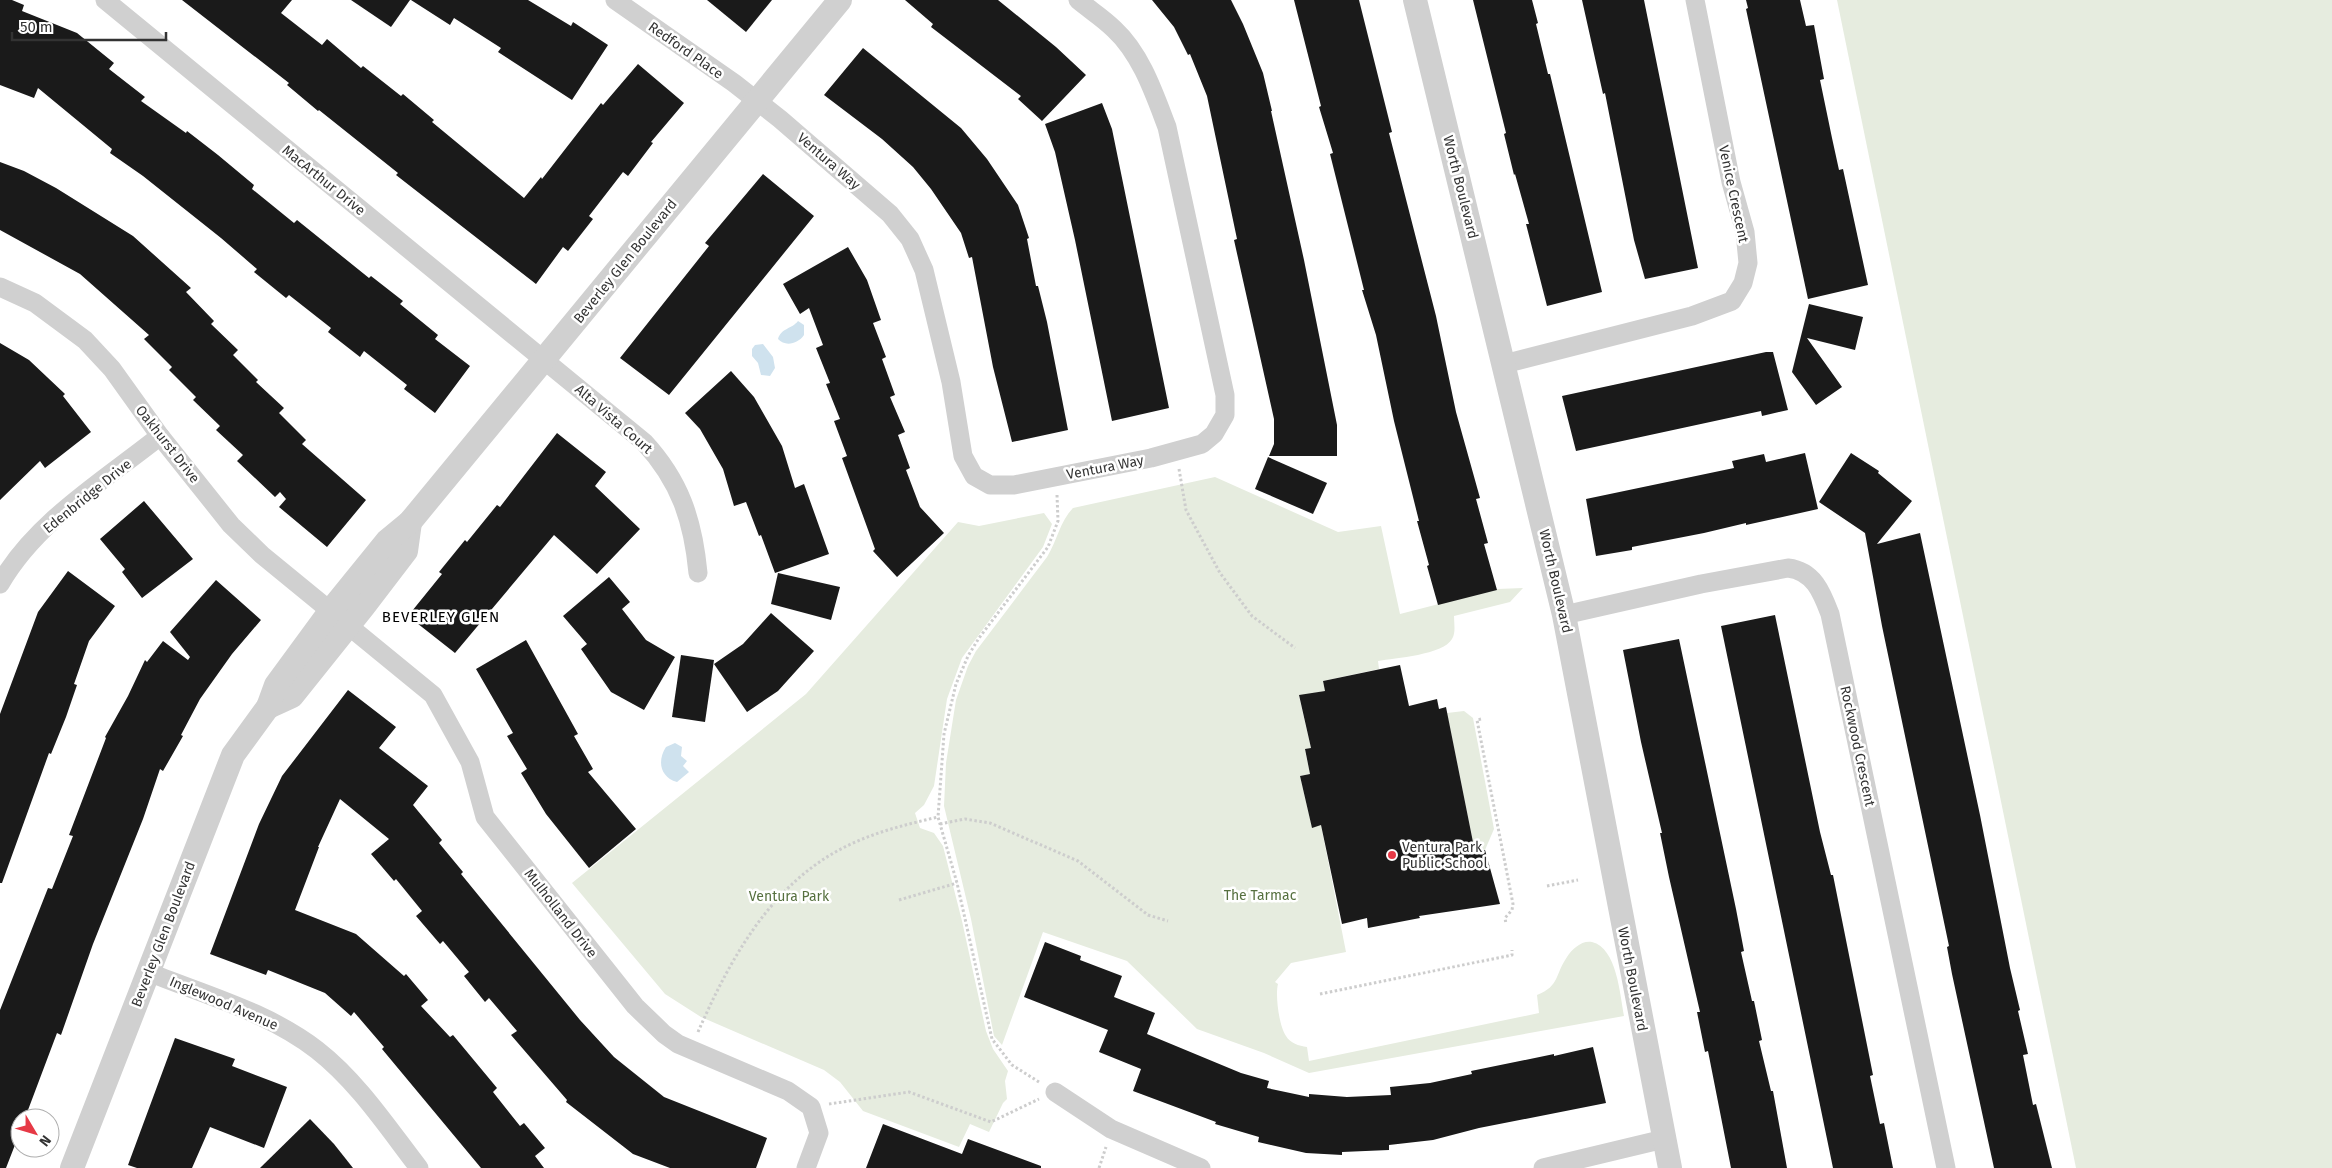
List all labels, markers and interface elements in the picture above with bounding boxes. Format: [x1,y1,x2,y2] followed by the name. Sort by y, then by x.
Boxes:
[12,10,166,42] scale bar
[20,18,53,36] text: 50 m
[645,18,727,83] street label: Redford Place
[794,129,864,193] street label: Ventura Way
[1439,134,1482,241] street label: Worth Boulevard
[279,142,369,219] street label: MacArthur Drive
[1715,144,1752,245] street label: Venice Crescent
[570,196,681,327] street label: Beverley Glen Boulevard
[571,381,657,458] street label: Alta Vista Court
[132,402,203,487] street label: Oakhurst Drive
[1065,452,1145,483] street label: Ventura Way
[40,456,135,537] street label: Edenbridge Drive
[1535,528,1576,635] street label: Worth Boulevard
[382,608,500,626] district label: BEVERLEY GLEN
[1836,684,1879,809] street label: Rockwood Crescent
[1402,839,1488,872] place label: Ventura Park Public School
[1386,849,1398,861] marker: Ventura Park Public School
[128,859,199,1009] street label: Beverley Glen Boulevard
[521,865,601,961] street label: Mulholland Drive
[1224,887,1297,904] park label: The Tarmac
[749,888,830,905] park label: Ventura Park
[1614,925,1651,1033] street label: Worth Boulevard
[167,973,281,1034] street label: Inglewood Avenue
[10,1108,60,1158] north arrow
[35,1132,54,1150] text: N

